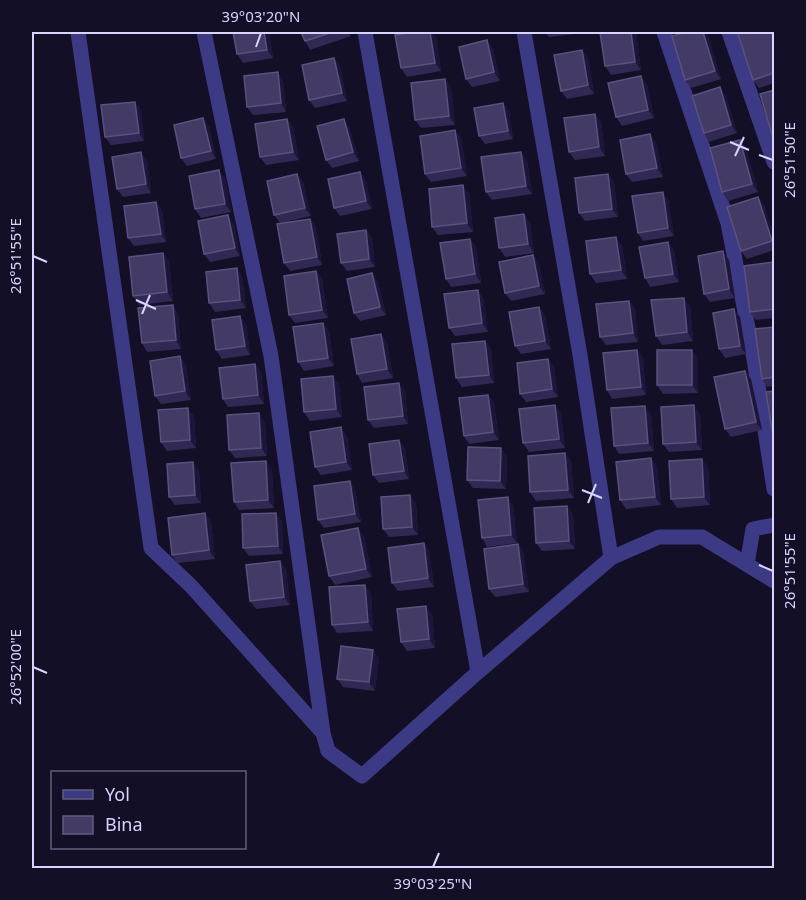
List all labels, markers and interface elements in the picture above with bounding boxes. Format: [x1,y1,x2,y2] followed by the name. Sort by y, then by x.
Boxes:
[222,6,300,26] text: 39°03'20"N
[779,122,799,198] text: 26°51'50"E
[5,218,25,294] text: 26°51'55"E
[779,533,799,609] text: 26°51'55"E
[5,629,25,705] text: 26°52'00"E
[51,771,246,849] legend
[105,782,130,806] text: Yol
[105,812,143,836] text: Bina
[394,873,472,893] text: 39°03'25"N

